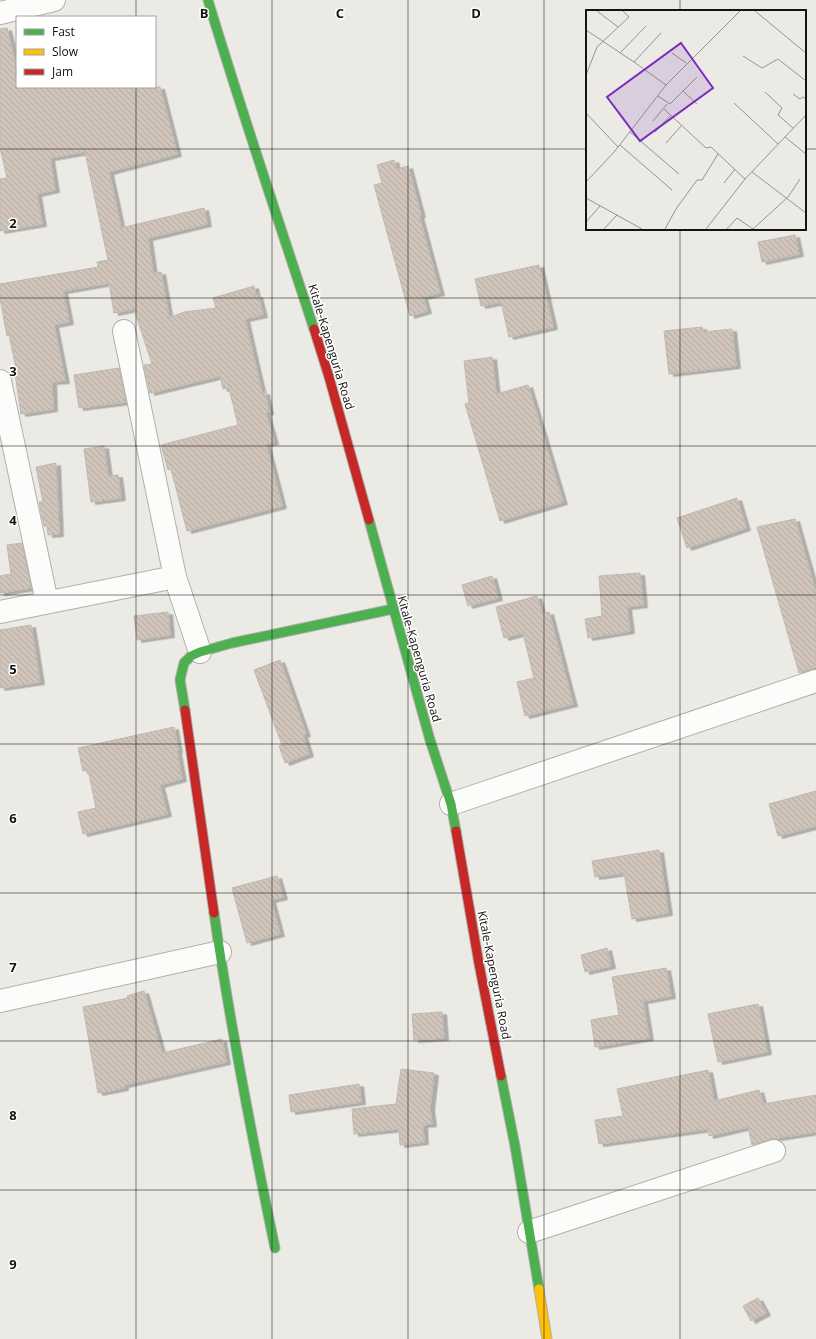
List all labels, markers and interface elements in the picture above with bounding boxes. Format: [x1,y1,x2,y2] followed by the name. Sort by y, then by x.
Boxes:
[200,4,209,22] text: B
[336,4,344,22] text: C
[471,4,481,22] text: D
[586,10,806,230] inset map
[16,16,156,88] legend
[52,23,75,40] text: Fast
[52,43,79,60] text: Slow
[51,63,73,80] text: Jam
[9,214,17,232] text: 2
[304,282,359,412] street label: Kitale-Kapenguria Road
[9,362,17,380] text: 3
[9,511,17,529] text: 4
[393,594,446,724] street label: Kitale-Kapenguria Road
[9,660,17,678] text: 5
[9,809,17,827] text: 6
[474,909,515,1041] street label: Kitale-Kapenguria Road
[9,958,17,976] text: 7
[9,1106,17,1124] text: 8
[9,1255,17,1273] text: 9

